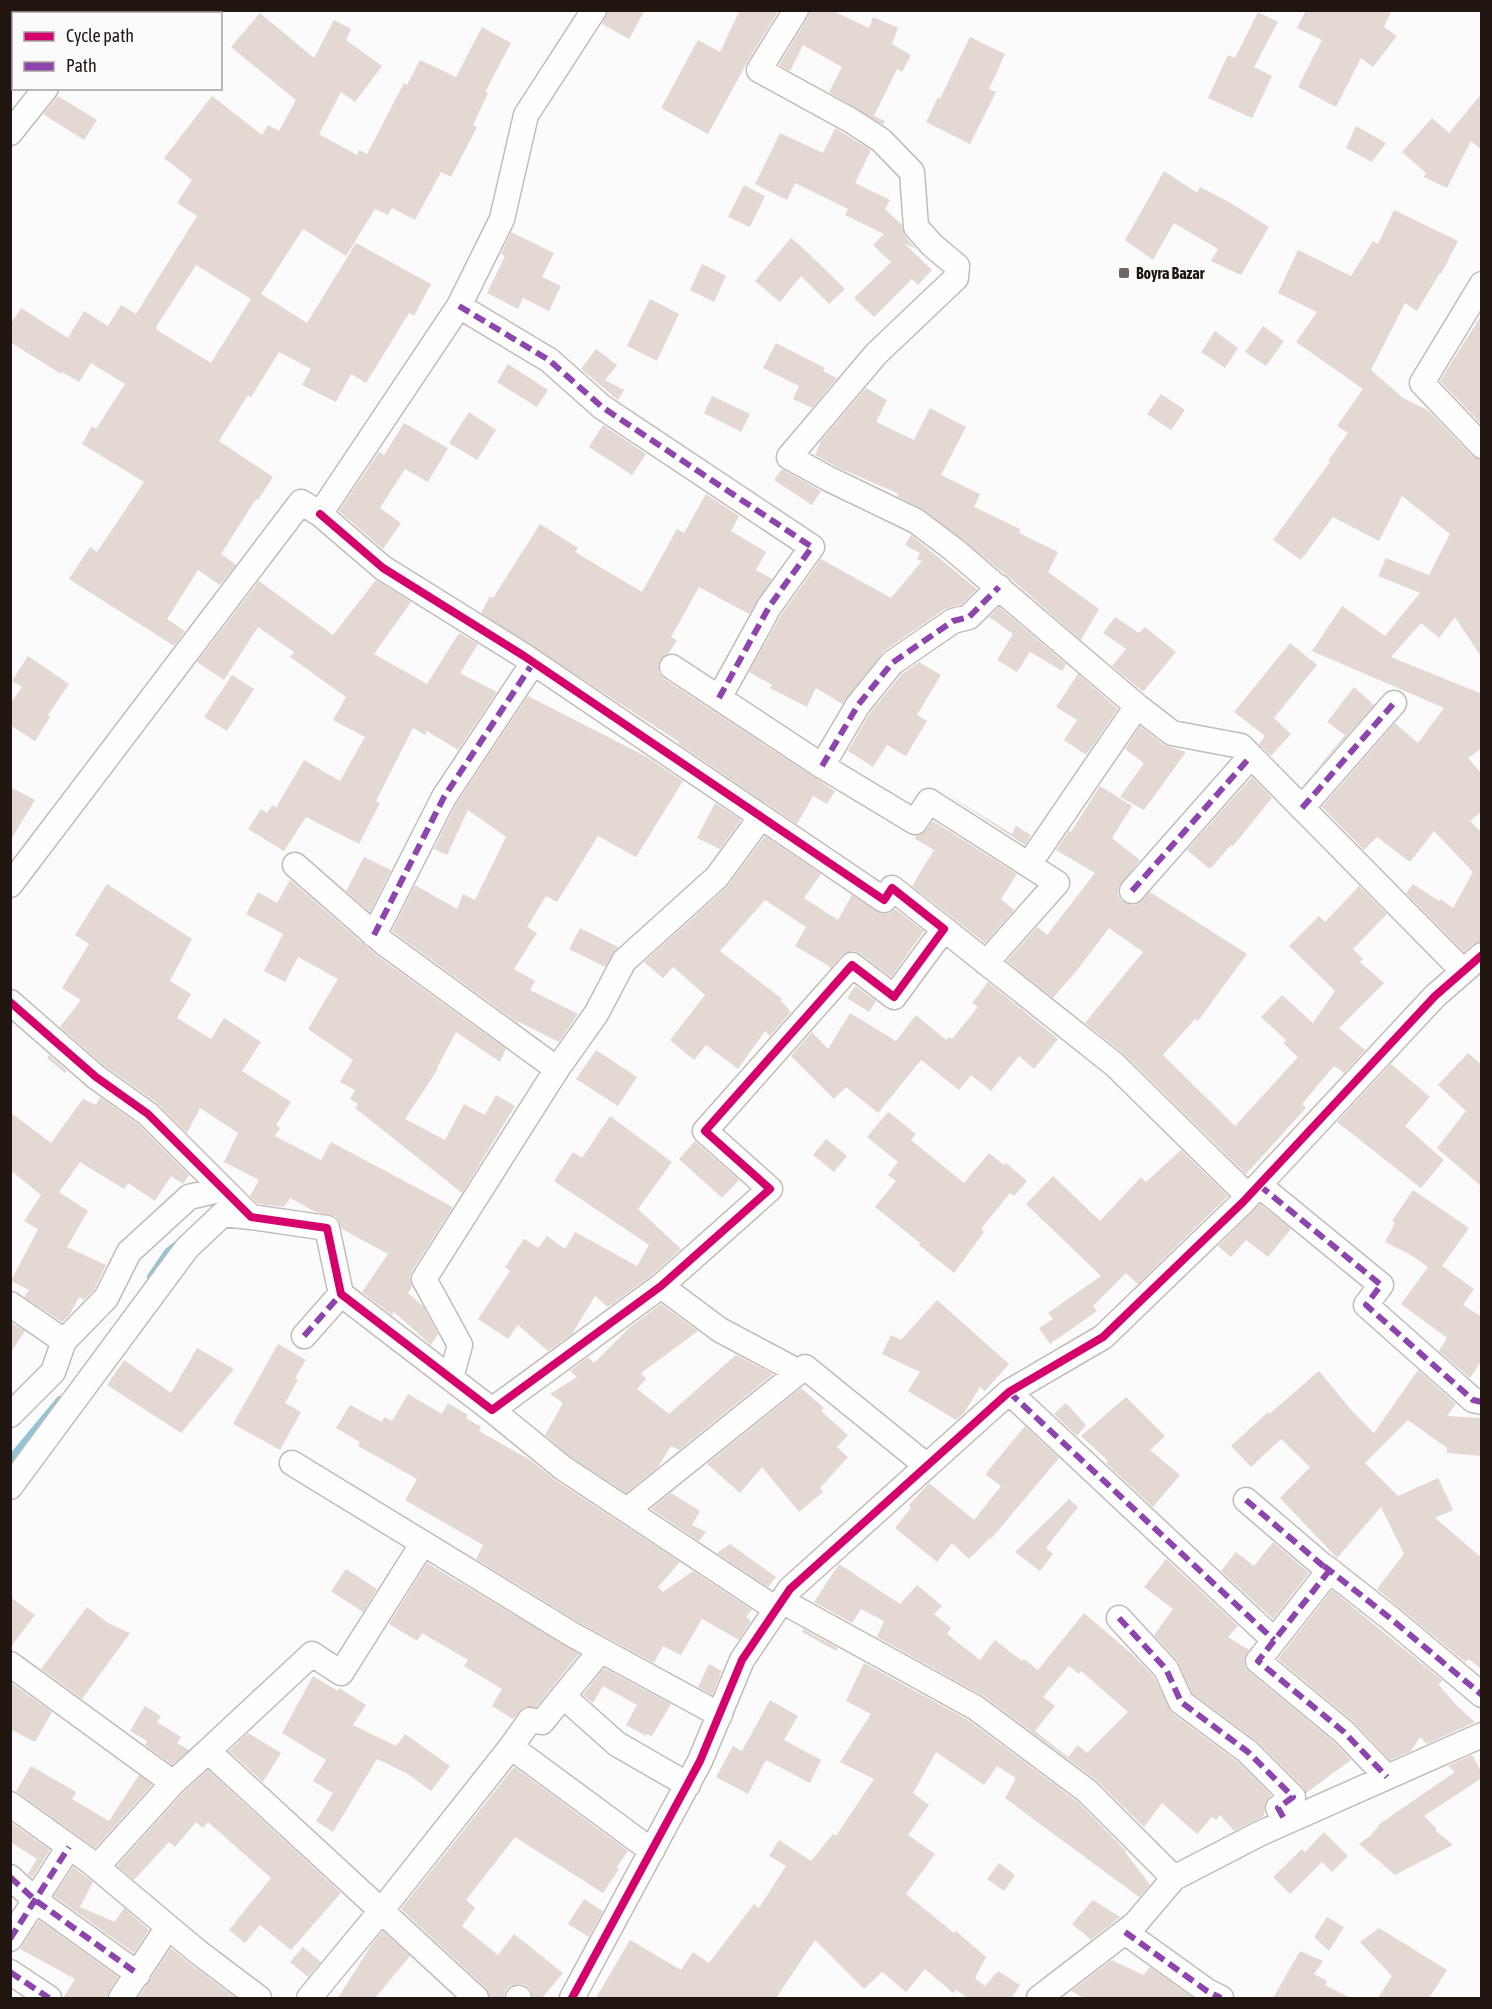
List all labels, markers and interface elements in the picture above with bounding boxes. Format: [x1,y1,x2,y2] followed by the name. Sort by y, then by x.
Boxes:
[12,12,222,90] legend
[66,25,134,46] text: Cycle path
[66,55,97,76] text: Path
[1136,264,1205,282] place label: Boyra Bazar
[1117,266,1131,280] marker: Boyra Bazar

